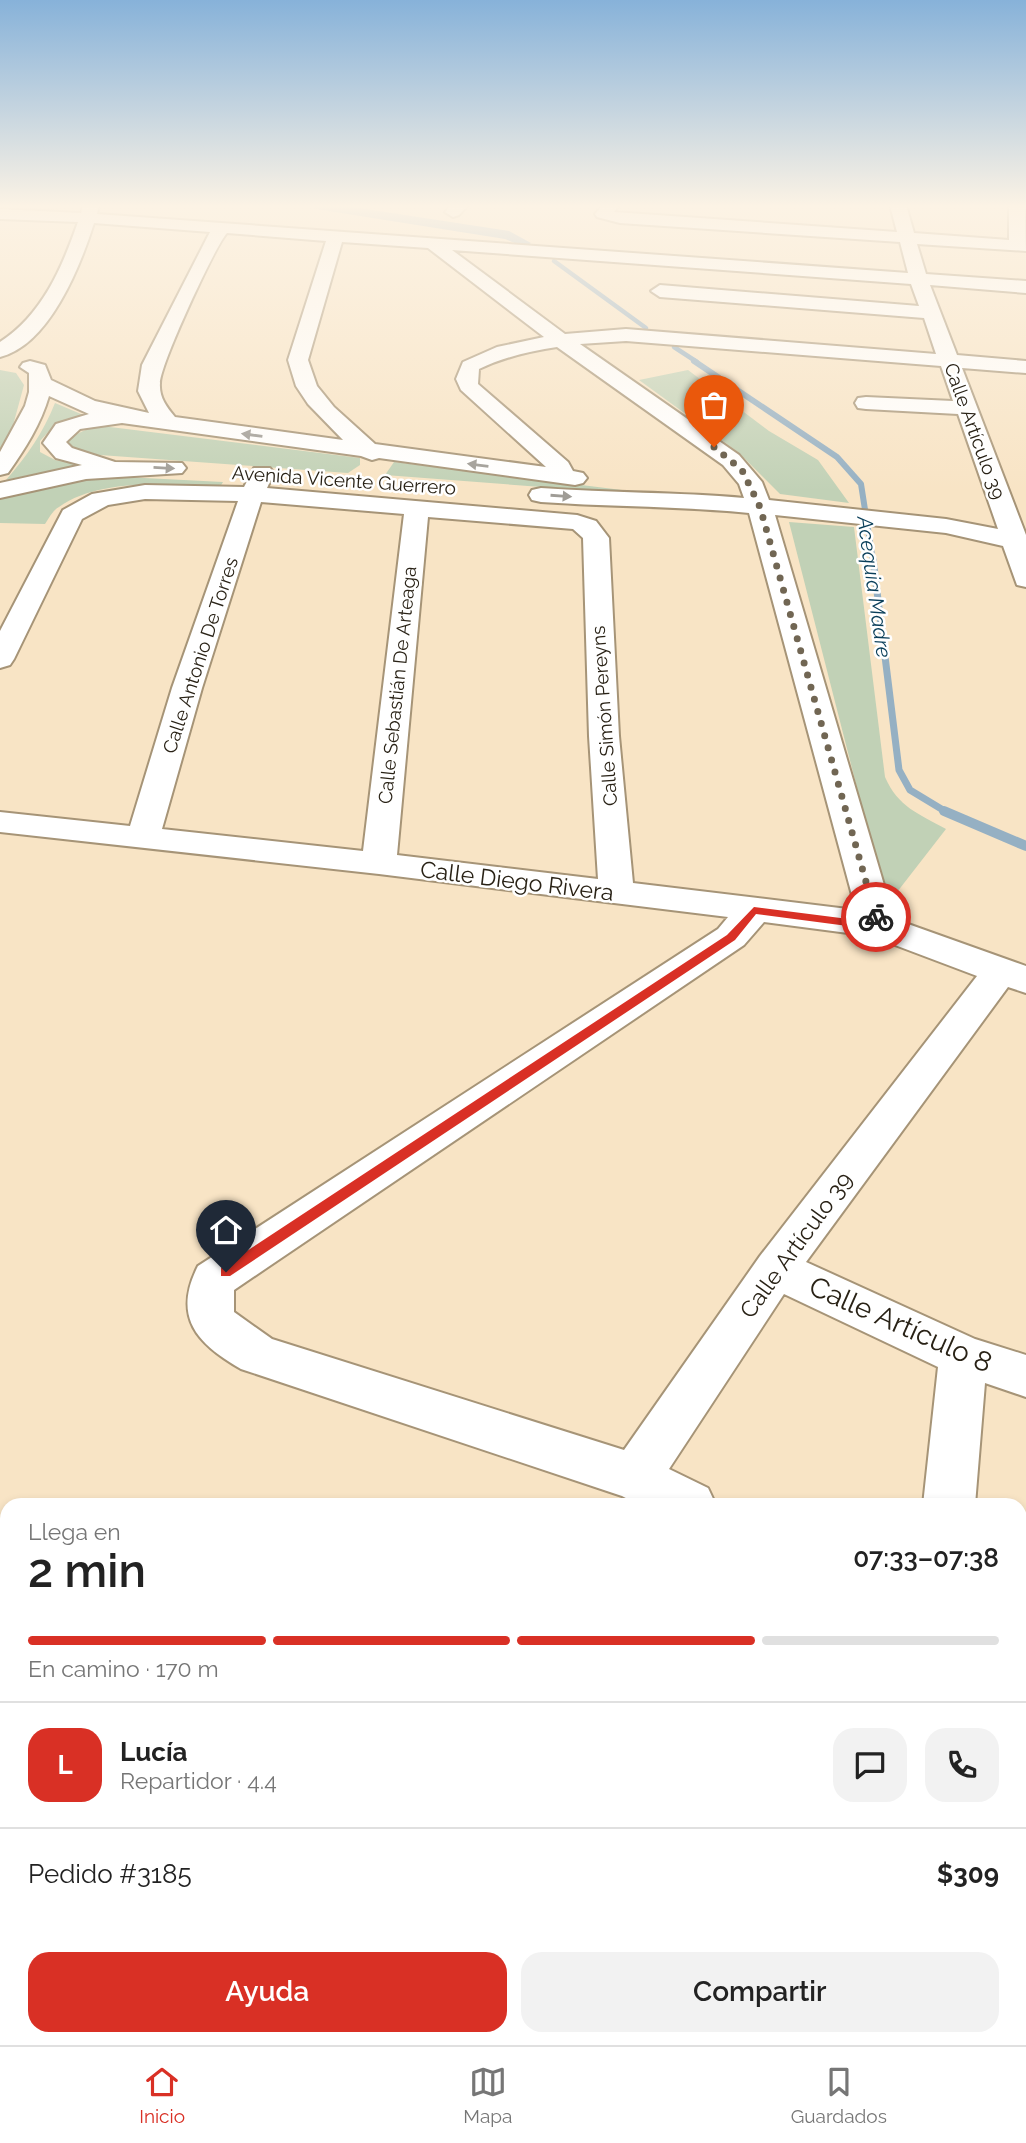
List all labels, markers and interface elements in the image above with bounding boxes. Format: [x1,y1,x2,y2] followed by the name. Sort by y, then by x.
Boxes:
[940,360,1010,502] street label: Calle Artículo 39
[684,375,744,447] pin
[695,386,733,424] icon: bag
[241,430,263,441] one-way arrow
[467,459,489,470] one-way arrow
[231,461,457,499] street label: Avenida Vicente Guerrero
[153,462,175,473] one-way arrow
[551,491,573,502] one-way arrow
[852,513,897,659] water label: Acequia Madre
[158,554,242,756] street label: Calle Antonio De Torres
[374,565,420,805] street label: Calle Sebastián De Arteaga
[587,625,621,807] street label: Calle Simón Pereyns
[419,855,615,906] street label: Calle Diego Rivera
[841,882,911,952] courier
[857,898,895,936] icon: bike
[734,1167,858,1323] street label: Calle Artículo 39
[196,1200,256,1272] pin
[207,1211,245,1249] icon: home
[804,1269,997,1380] street label: Calle Artículo 8
[28,1518,121,1545] text: Llega en
[853,1543,999,1573] text: 07:33–07:38
[28,1544,146,1598] text: 2 min
[28,1655,219,1682] text: En camino · 170 m
[833,1728,907,1802] button: chat
[925,1728,999,1802] button: phone
[120,1737,187,1767] text: Lucía
[57,1750,73,1780] text: L
[120,1767,277,1794] text: Repartidor · 4.4
[28,1859,192,1889] text: Pedido #3185
[937,1859,999,1889] text: $309
[28,1952,507,2032] button: Ayuda
[521,1952,999,2032] button: Compartir
[139,2063,185,2127] tab: Inicio
[463,2063,512,2127] tab: Mapa
[791,2063,887,2127] tab: Guardados

